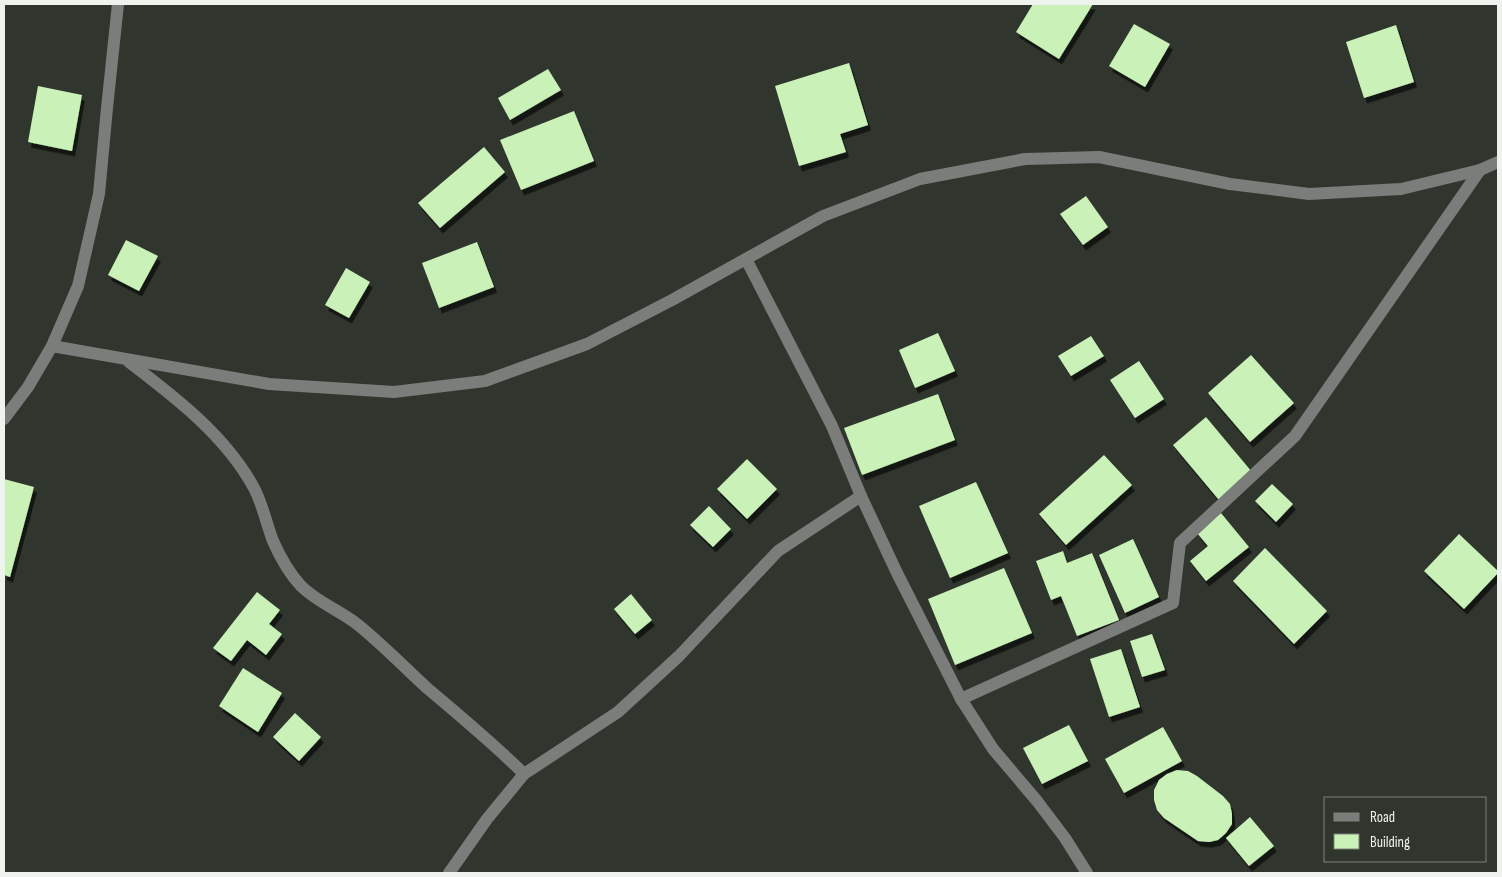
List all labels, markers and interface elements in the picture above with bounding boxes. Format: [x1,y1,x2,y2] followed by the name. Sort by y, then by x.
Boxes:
[1324,797,1487,862] legend
[1370,808,1395,827] text: Road
[1370,833,1410,852] text: Building

